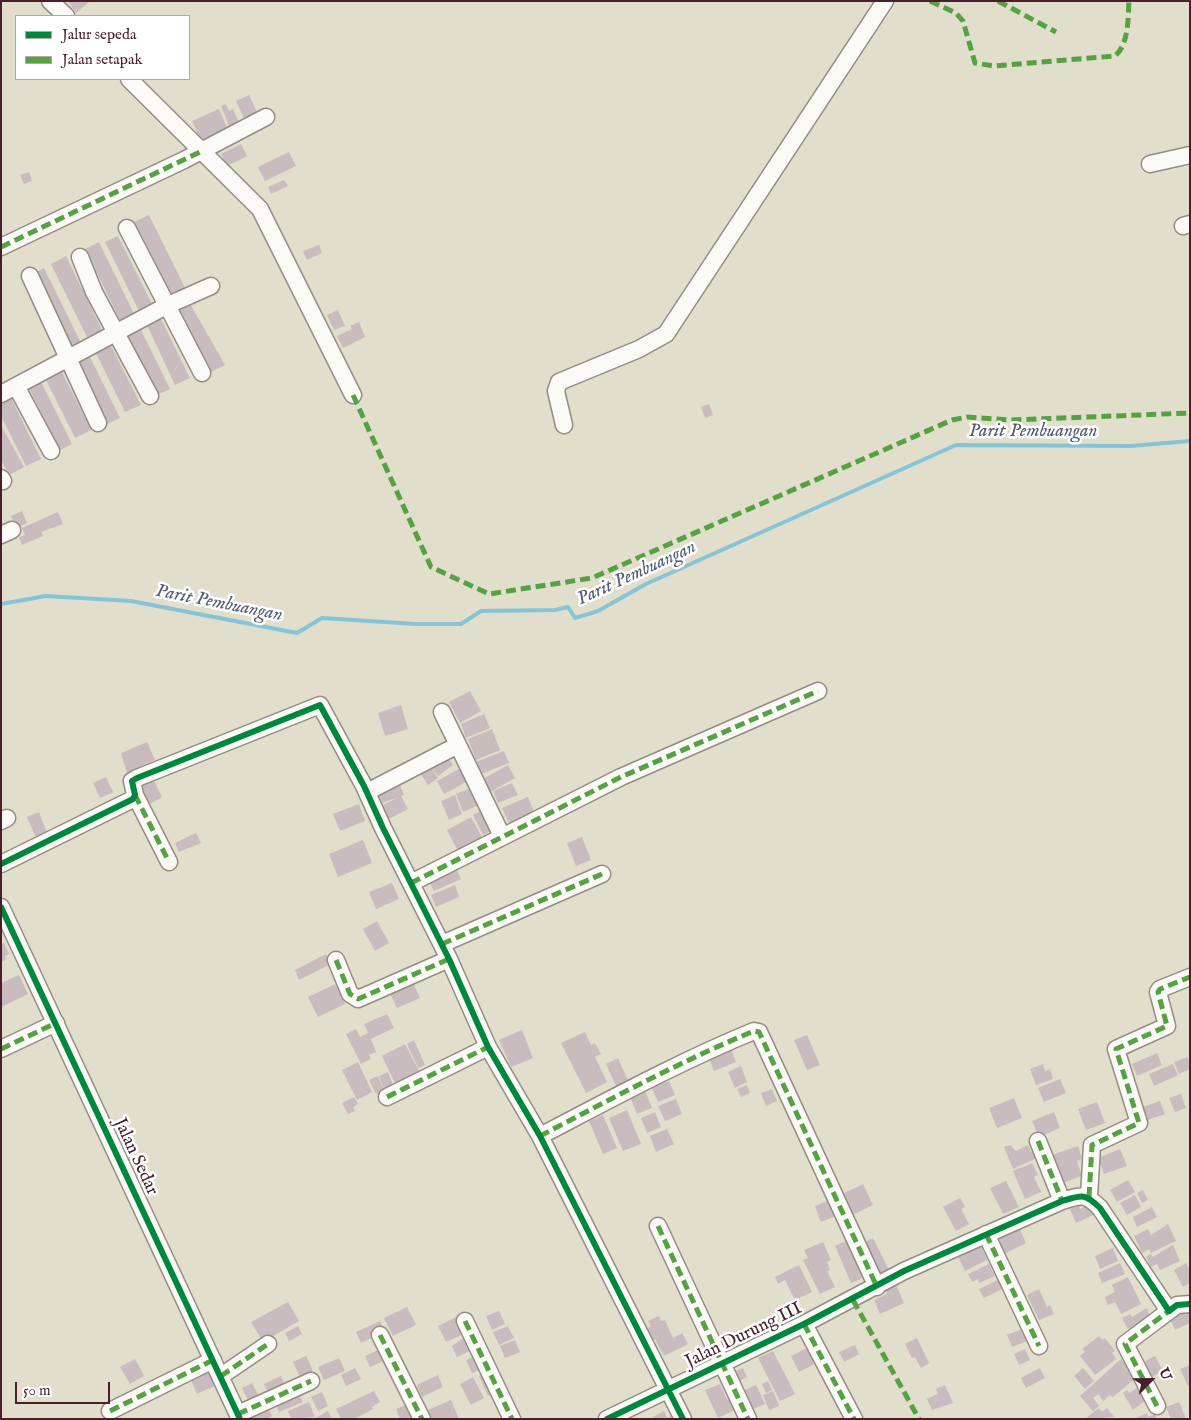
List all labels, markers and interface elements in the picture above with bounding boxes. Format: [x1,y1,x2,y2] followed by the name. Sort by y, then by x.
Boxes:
[15,15,190,80] legend
[62,25,136,44] text: Jalur sepeda
[62,50,143,69] text: Jalan setapak
[969,421,1097,443] water label: Parit Pembuangan
[574,536,700,612] water label: Parit Pembuangan
[154,581,284,627] water label: Parit Pembuangan
[108,1115,162,1199] street label: Jalan Sedar
[682,1298,806,1374] street label: Jalan Durung III
[1126,1355,1176,1405] north arrow
[1154,1365,1175,1383] text: U
[18,1372,112,1404] scale bar
[23,1381,51,1400] text: 50 m

